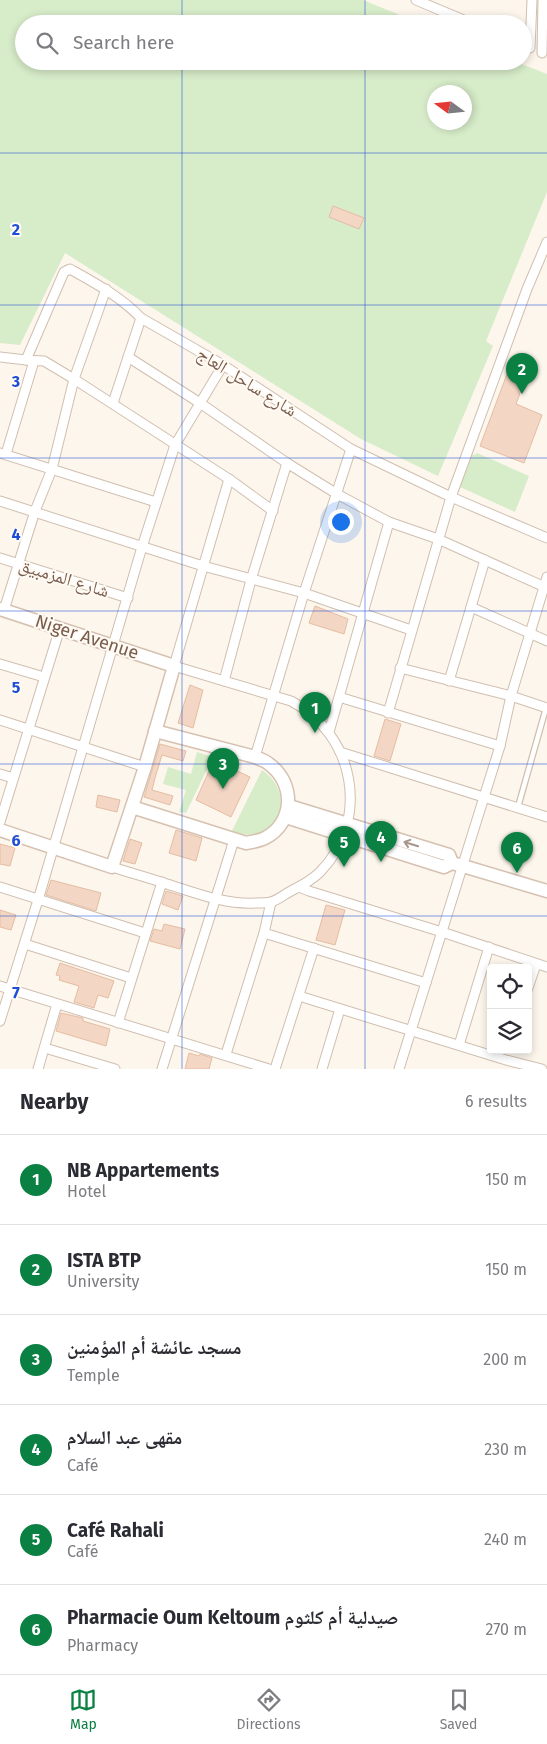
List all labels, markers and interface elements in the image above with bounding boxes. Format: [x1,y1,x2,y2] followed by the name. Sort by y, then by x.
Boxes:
[15,15,532,70] search box
[33,29,61,57] icon: search
[73,31,174,54] text: Search here
[427,85,472,130] north arrow
[12,220,20,239] text: 2
[192,343,301,422] street label: شارع ساحل العاج
[506,353,538,394] pin: 2
[11,372,20,391] text: 3
[328,509,354,535] your location
[11,525,21,544] text: 4
[16,554,112,602] street label: شارع المزمبيق
[32,610,142,664] street label: Niger Avenue
[12,678,21,697] text: 5
[299,692,331,733] pin: 1
[207,748,239,789] pin: 3
[365,821,397,862] pin: 4
[328,826,360,867] pin: 5
[11,831,21,850] text: 6
[501,832,533,873] pin: 6
[403,838,419,848] one-way arrow
[487,964,532,1054] map controls
[487,964,532,1009] button: locate
[12,983,20,1002] text: 7
[487,1009,532,1054] button: layers
[20,1089,88,1115] text: Nearby
[465,1092,527,1111] text: 6 results
[67,1159,219,1182] text: NB Appartements
[32,1170,40,1189] text: 1
[485,1170,527,1189] text: 150 m
[67,1182,106,1201] text: Hotel
[67,1249,141,1272] text: ISTA BTP
[32,1260,40,1279] text: 2
[485,1260,527,1279] text: 150 m
[67,1272,140,1291] text: University
[67,1336,241,1359] text: مسجد عائشة أم المؤمنين
[32,1350,40,1369] text: 3
[483,1350,527,1369] text: 200 m
[67,1366,120,1385] text: Temple
[67,1426,182,1449] text: مقهى عبد السلام
[31,1440,41,1459] text: 4
[484,1440,527,1459] text: 230 m
[67,1456,98,1475] text: Café
[67,1519,164,1542] text: Café Rahali
[32,1530,40,1549] text: 5
[484,1530,527,1549] text: 240 m
[67,1542,98,1561] text: Café
[67,1606,398,1629] text: Pharmacie Oum Keltoum صيدلية أم كلثوم
[31,1620,41,1639] text: 6
[485,1620,527,1639] text: 270 m
[67,1636,138,1655] text: Pharmacy
[69,1686,97,1733] tab: Map
[236,1686,301,1733] tab: Directions
[440,1686,478,1733] tab: Saved

